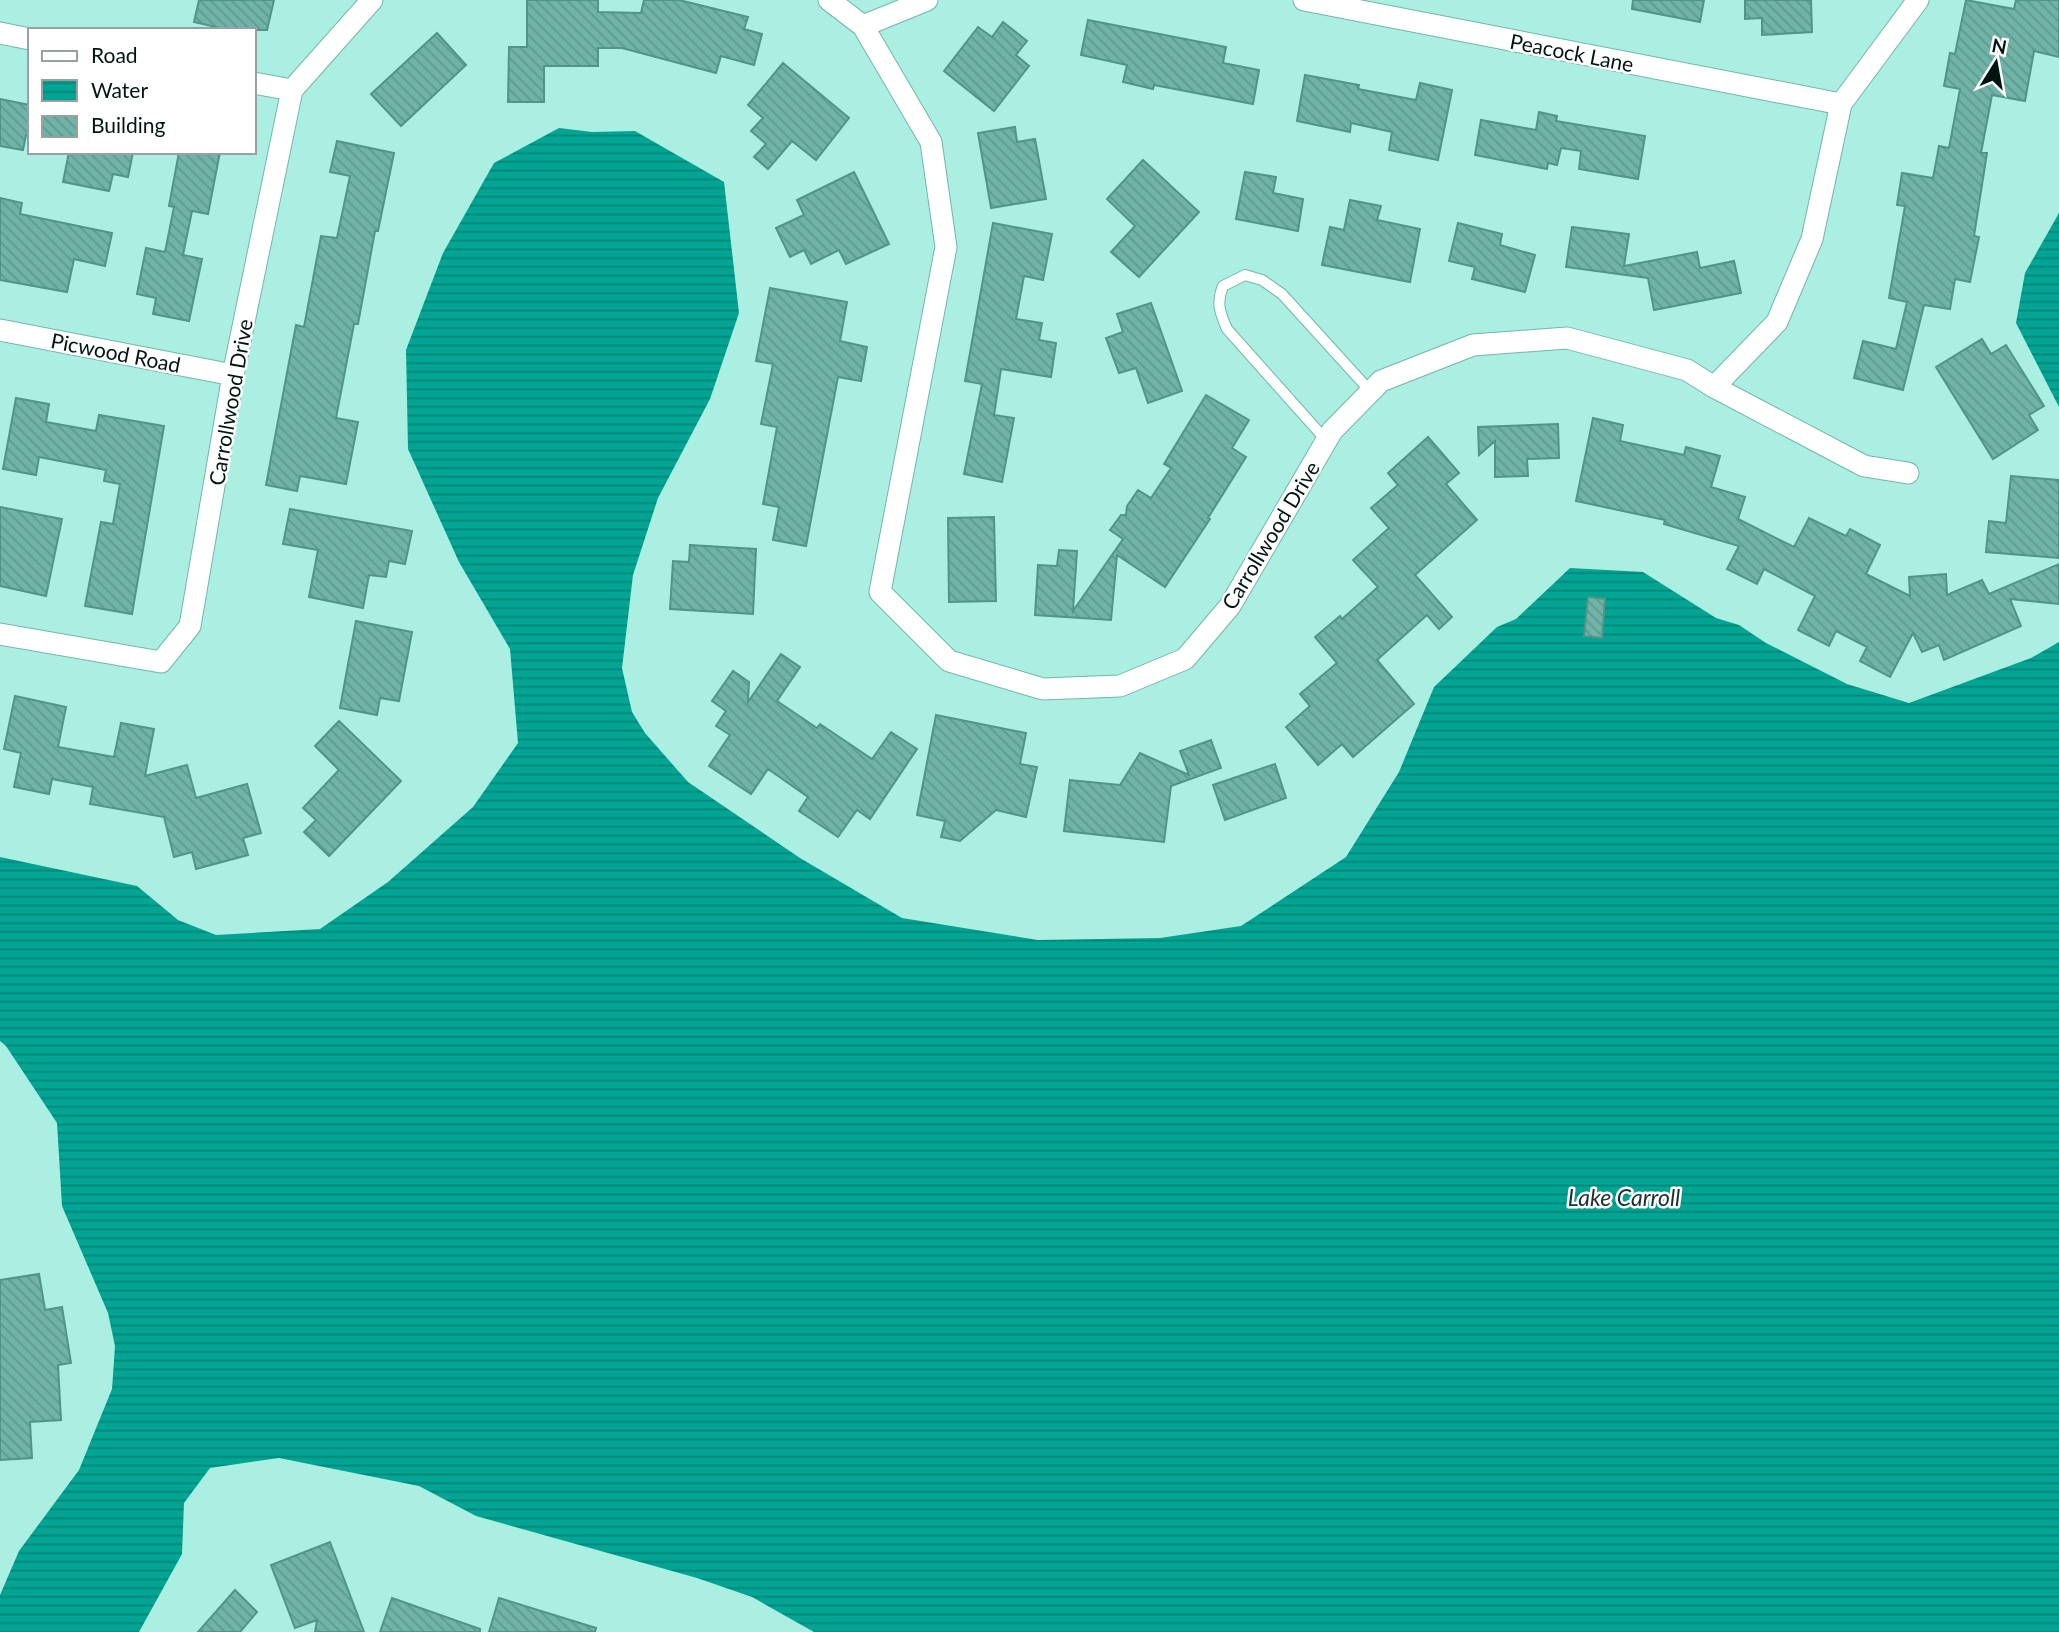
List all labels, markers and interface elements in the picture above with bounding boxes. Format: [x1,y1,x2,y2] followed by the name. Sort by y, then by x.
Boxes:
[28,28,256,154] legend
[1508,28,1636,76] street label: Peacock Lane
[1961,28,2031,98] north arrow
[1990,33,2009,59] text: N
[91,42,138,67] text: Road
[91,77,148,102] text: Water
[91,112,166,137] text: Building
[203,317,257,487] street label: Carrollwood Drive
[49,327,183,377] street label: Picwood Road
[1216,456,1324,614] street label: Carrollwood Drive
[1568,1183,1680,1211] water label: Lake Carroll

